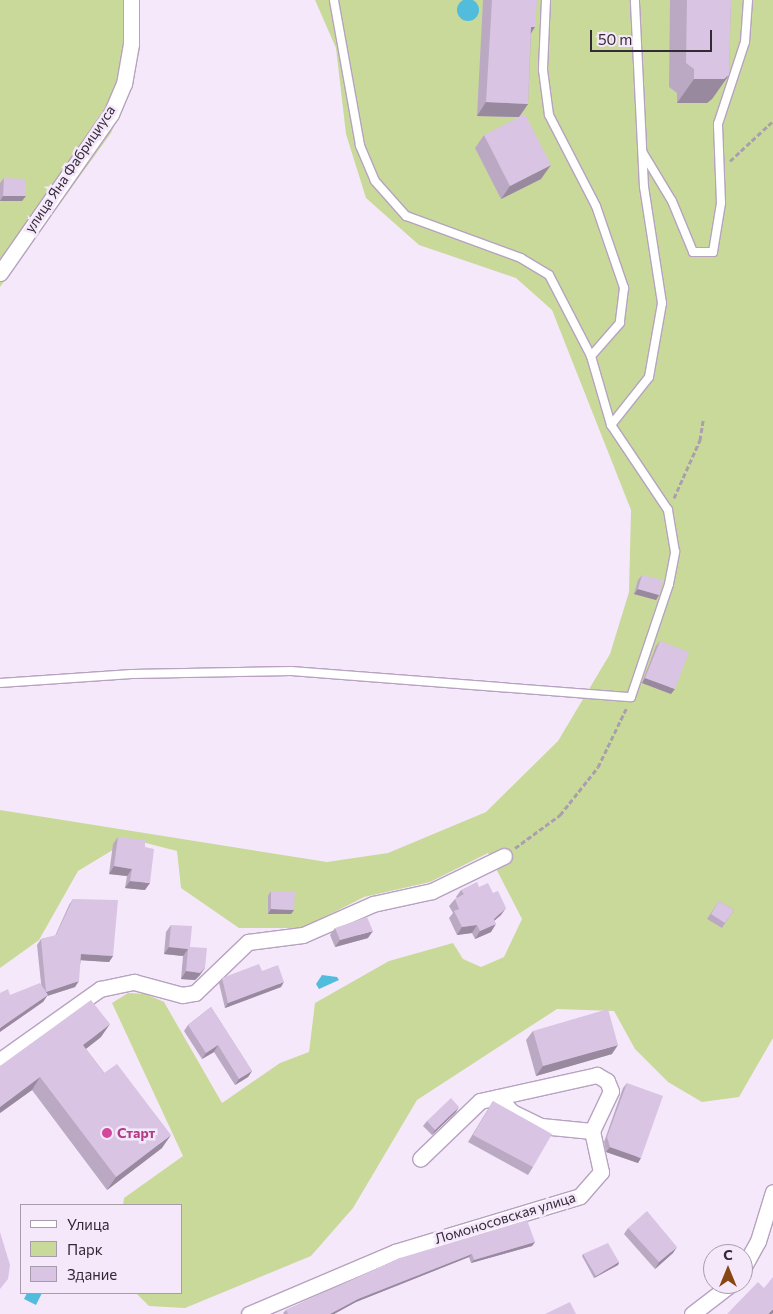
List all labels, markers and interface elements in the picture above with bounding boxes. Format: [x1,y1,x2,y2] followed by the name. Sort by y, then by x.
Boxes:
[593,20,716,52] scale bar
[598,30,632,48] text: 50 m
[21,102,119,236] street label: улица Яна Фабрициуса
[117,1125,155,1141] place label: Старт
[101,1127,113,1139] marker: Старт
[433,1189,577,1247] street label: Ломоносовская улица
[20,1204,182,1294] legend
[67,1215,109,1233] text: Улица
[67,1240,103,1258] text: Парк
[703,1244,753,1294] north arrow
[723,1246,733,1263] text: С
[67,1265,117,1283] text: Здание

